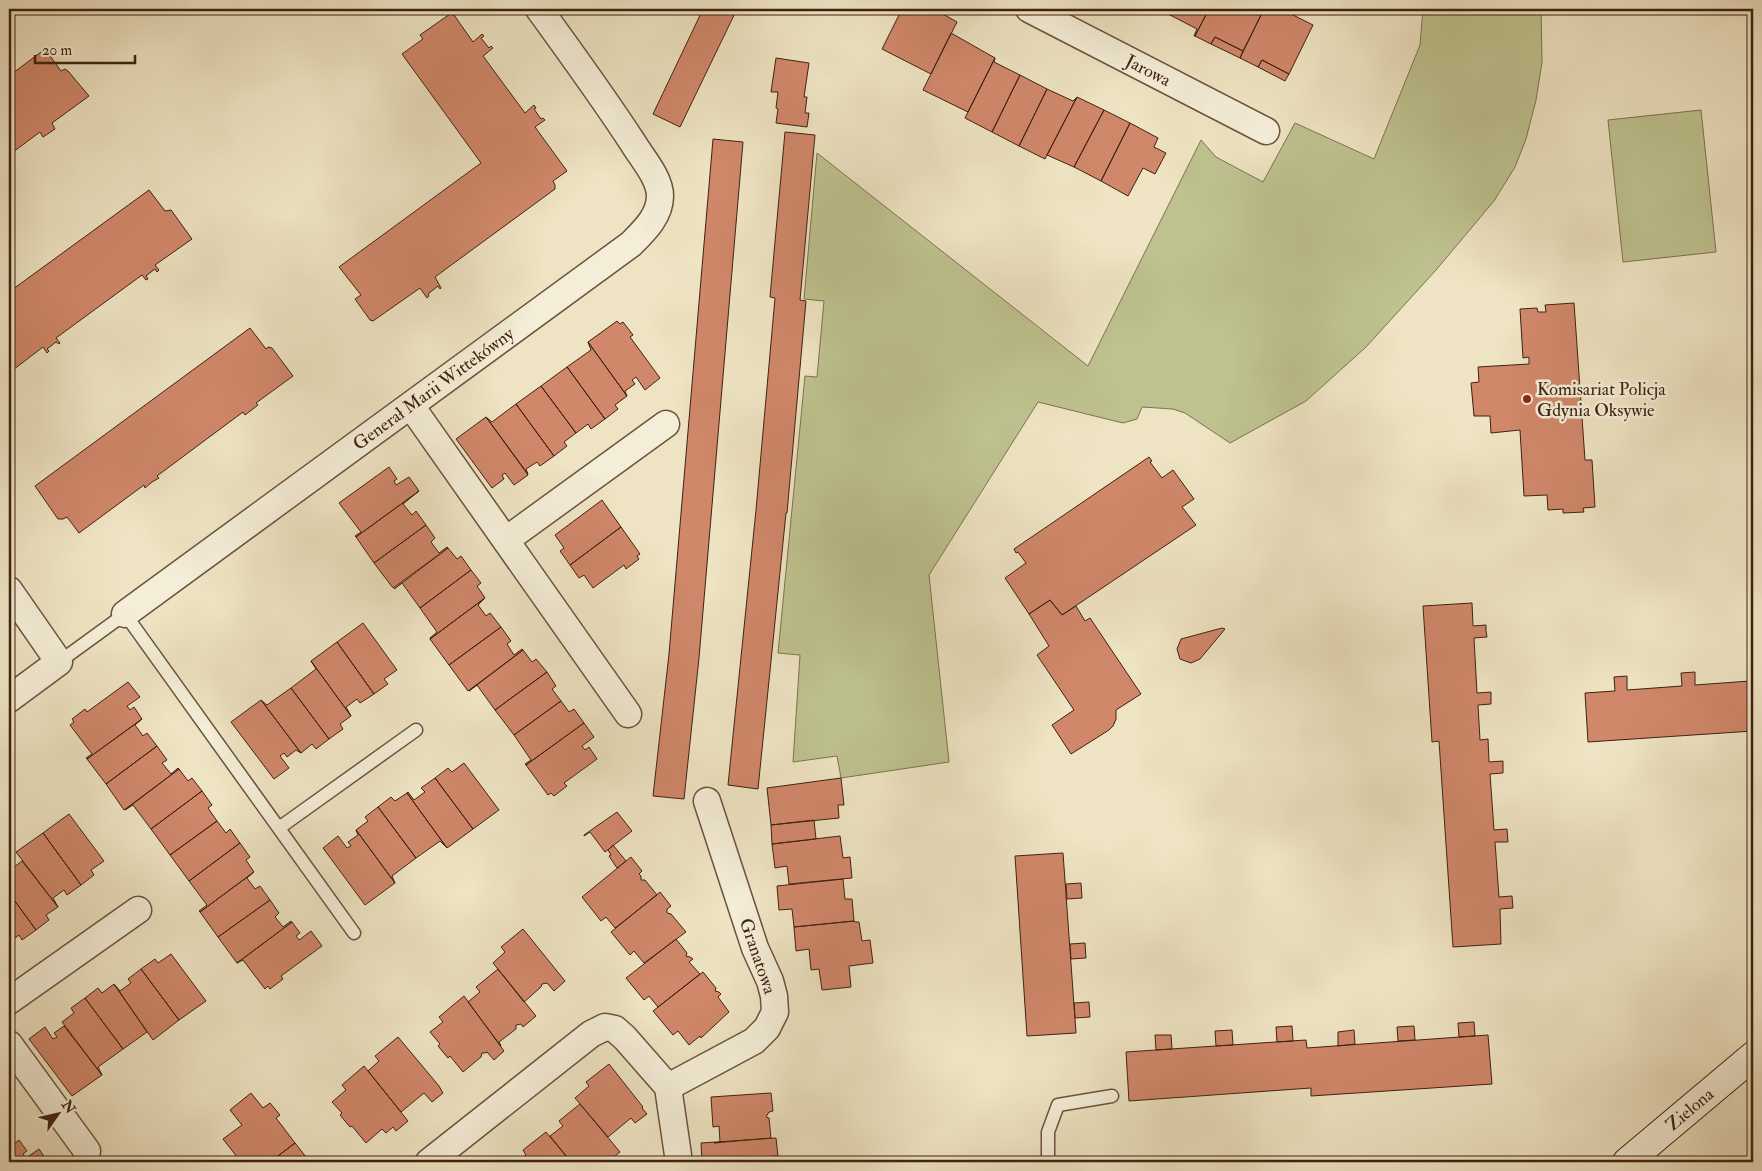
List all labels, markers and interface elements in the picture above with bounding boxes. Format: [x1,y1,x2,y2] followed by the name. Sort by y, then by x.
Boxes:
[35,32,135,64] scale bar
[42,41,72,60] text: 20 m
[1120,49,1175,92] street label: Jarowa
[349,322,520,455] street label: Generał Marii Wittekówny
[1537,378,1666,422] place label: Komisariat Policja Gdynia Oksywie
[1521,393,1533,405] marker: Komisariat Policja Gdynia Oksywie
[734,915,781,998] street label: Granatowa
[1661,1083,1719,1136] street label: Zielona
[32,1088,82,1138] north arrow
[57,1096,79,1117] text: N

